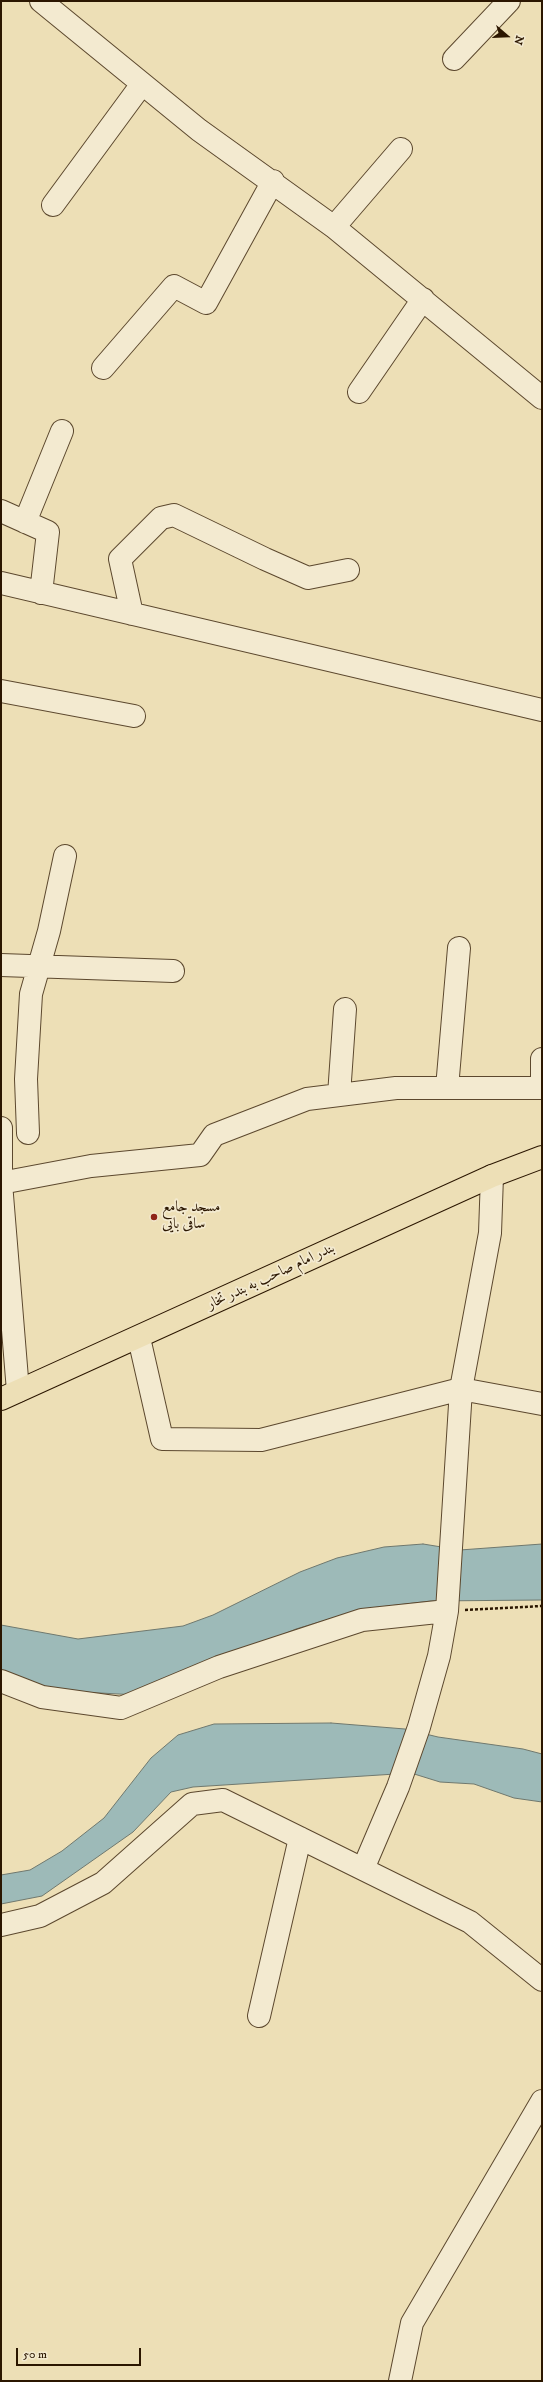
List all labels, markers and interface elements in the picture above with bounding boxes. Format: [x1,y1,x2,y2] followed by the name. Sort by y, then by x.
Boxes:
[487,16,527,56] north arrow
[510,33,526,46] text: N
[162,1199,220,1234] place label: مسجد جامع ساقی بایی
[149,1212,159,1222] marker: مسجد جامع ساقی بایی
[204,1240,338,1314] street label: بندر امام صاحب به بندر تخار
[18,2340,143,2366] scale bar
[23,2347,47,2362] text: 50 m

